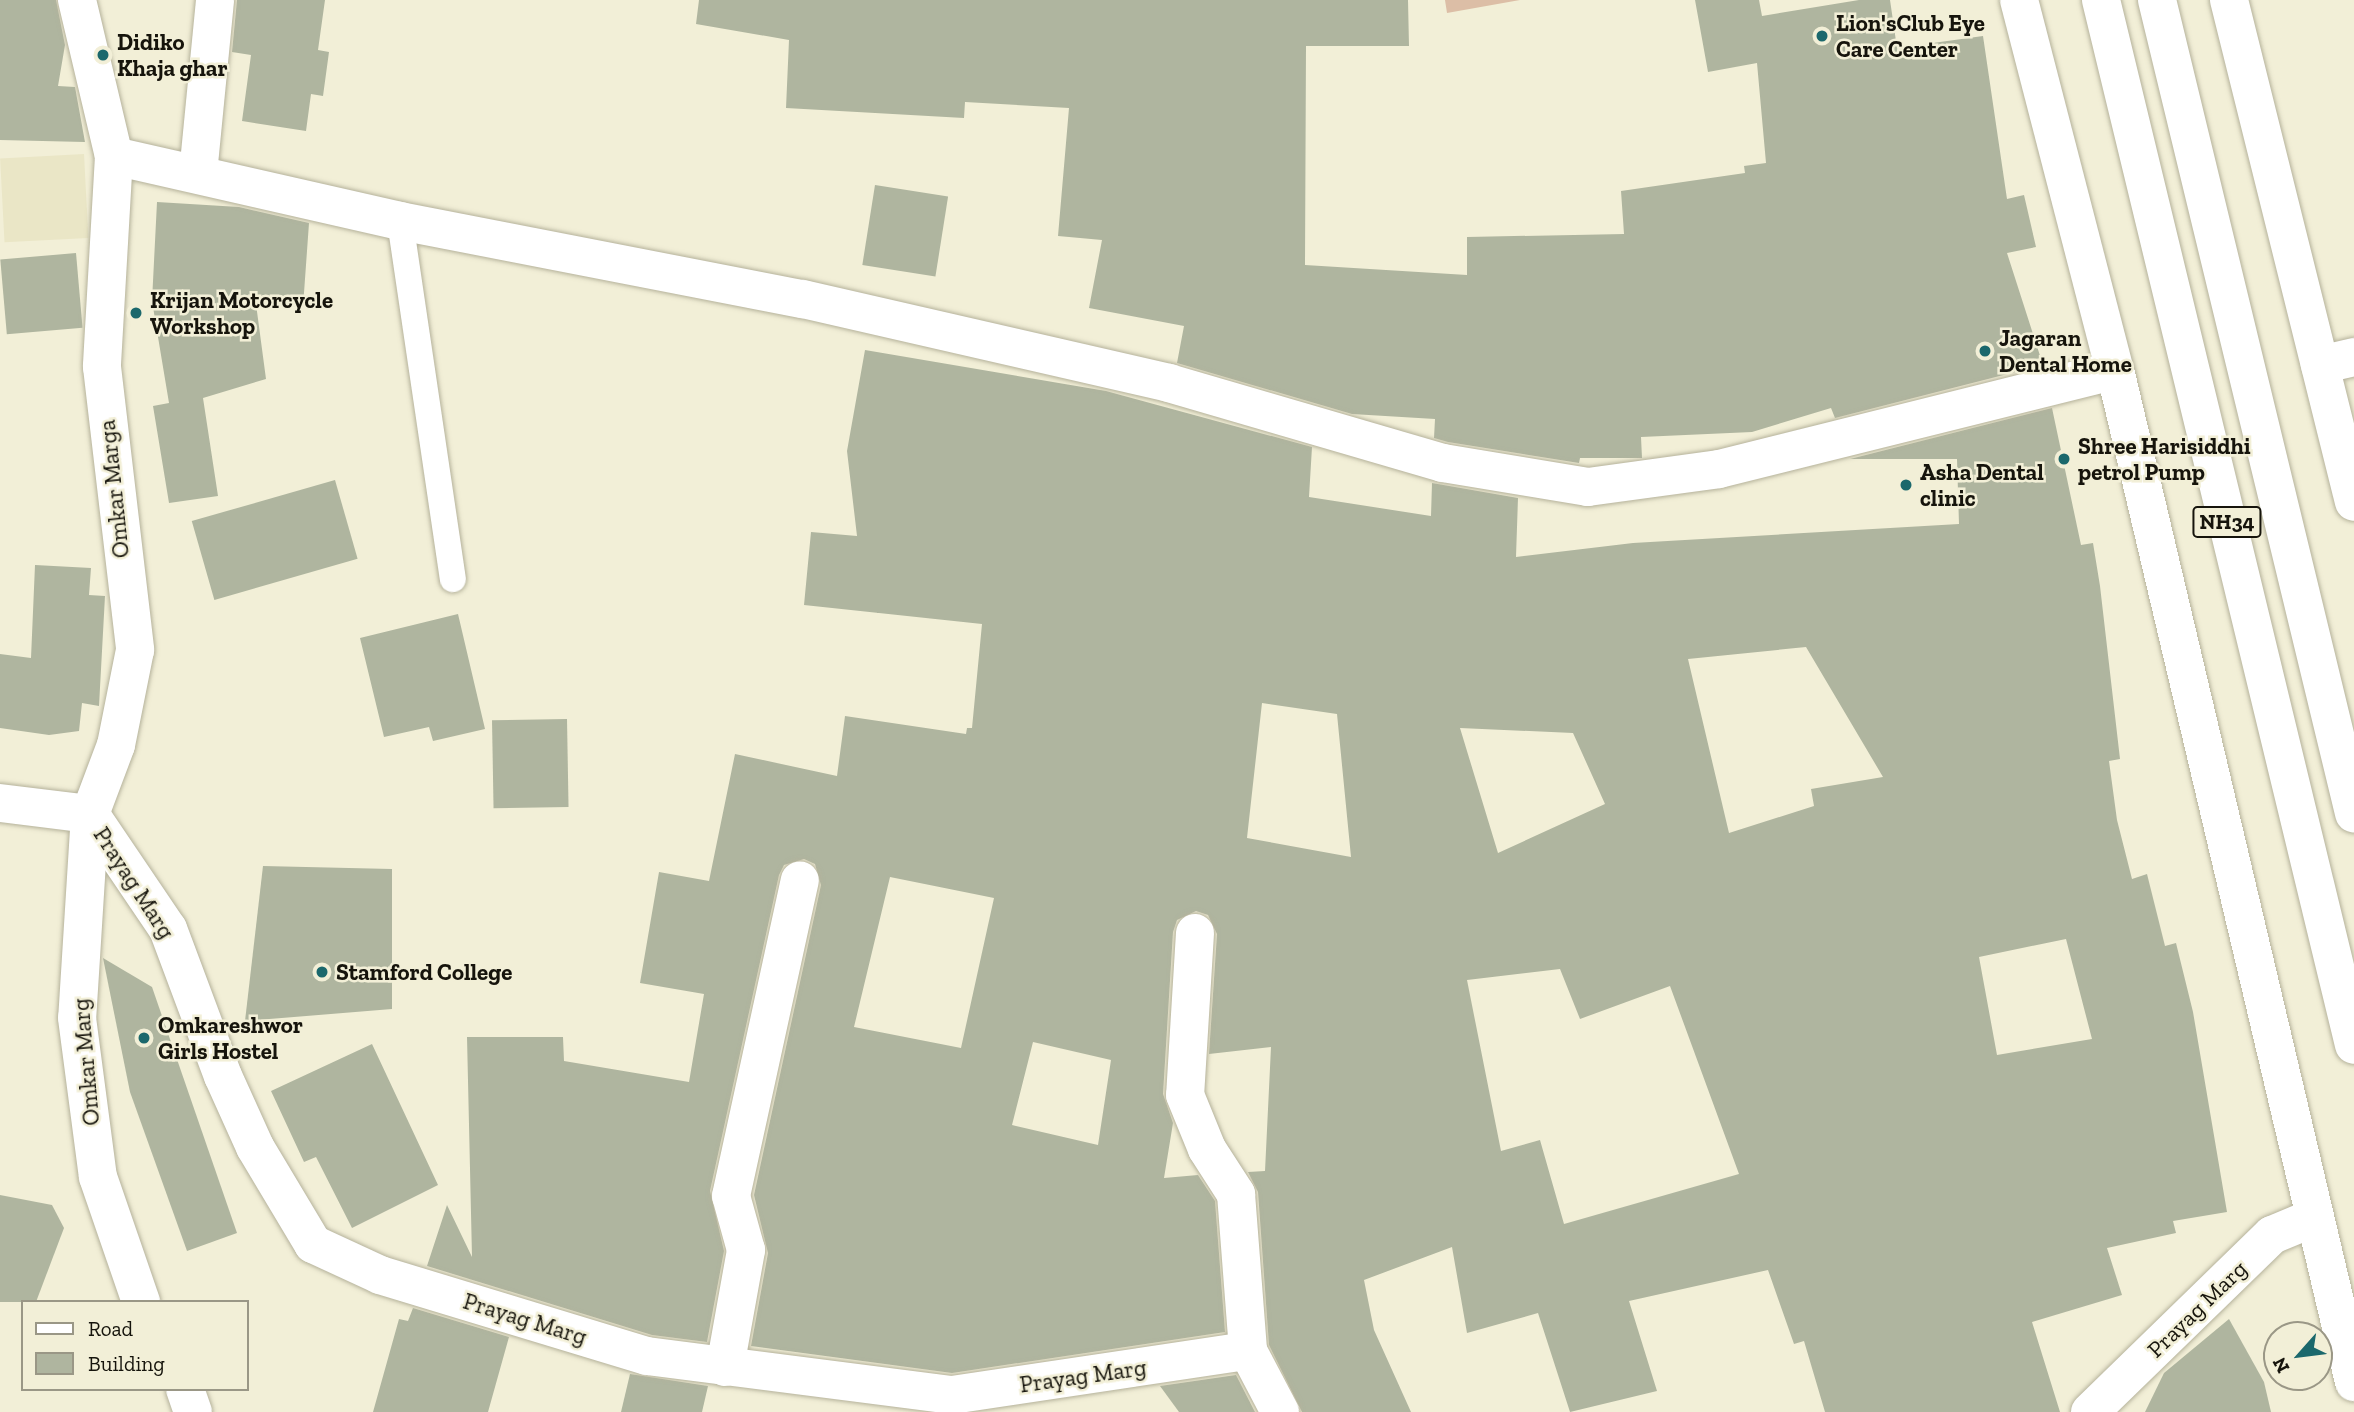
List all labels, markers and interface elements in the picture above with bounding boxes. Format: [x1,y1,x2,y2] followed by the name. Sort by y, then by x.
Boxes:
[1836,9,1985,63] place label: Lion'sClub Eye Care Center
[117,28,228,82] place label: Didiko Khaja ghar
[1814,28,1830,44] marker: Lion'sClub Eye Care Center
[95,47,111,63] marker: Didiko Khaja ghar
[150,286,333,340] place label: Krijan Motorcycle Workshop
[128,305,144,321] marker: Krijan Motorcycle Workshop
[1999,324,2132,378] place label: Jagaran Dental Home
[1977,343,1993,359] marker: Jagaran Dental Home
[93,418,135,560] street label: Omkar Marga
[2078,432,2251,486] place label: Shree Harisiddhi petrol Pump
[2056,451,2072,467] marker: Shree Harisiddhi petrol Pump
[1920,458,2044,512] place label: Asha Dental clinic
[1898,477,1914,493] marker: Asha Dental clinic
[2192,504,2262,540] road number: NH34
[88,822,180,944] street label: Prayag Marg
[336,958,512,986] place label: Stamford College
[314,964,330,980] marker: Stamford College
[67,997,105,1127] street label: Omkar Marg
[158,1011,303,1065] place label: Omkareshwor Girls Hostel
[136,1030,152,1046] marker: Omkareshwor Girls Hostel
[2142,1255,2252,1363] street label: Prayag Marg
[460,1287,590,1351] street label: Prayag Marg
[21,1300,248,1391] legend
[88,1316,133,1341] text: Road
[2263,1321,2333,1391] north arrow
[88,1351,165,1376] text: Building
[1018,1353,1148,1399] street label: Prayag Marg
[2267,1353,2294,1377] text: N

